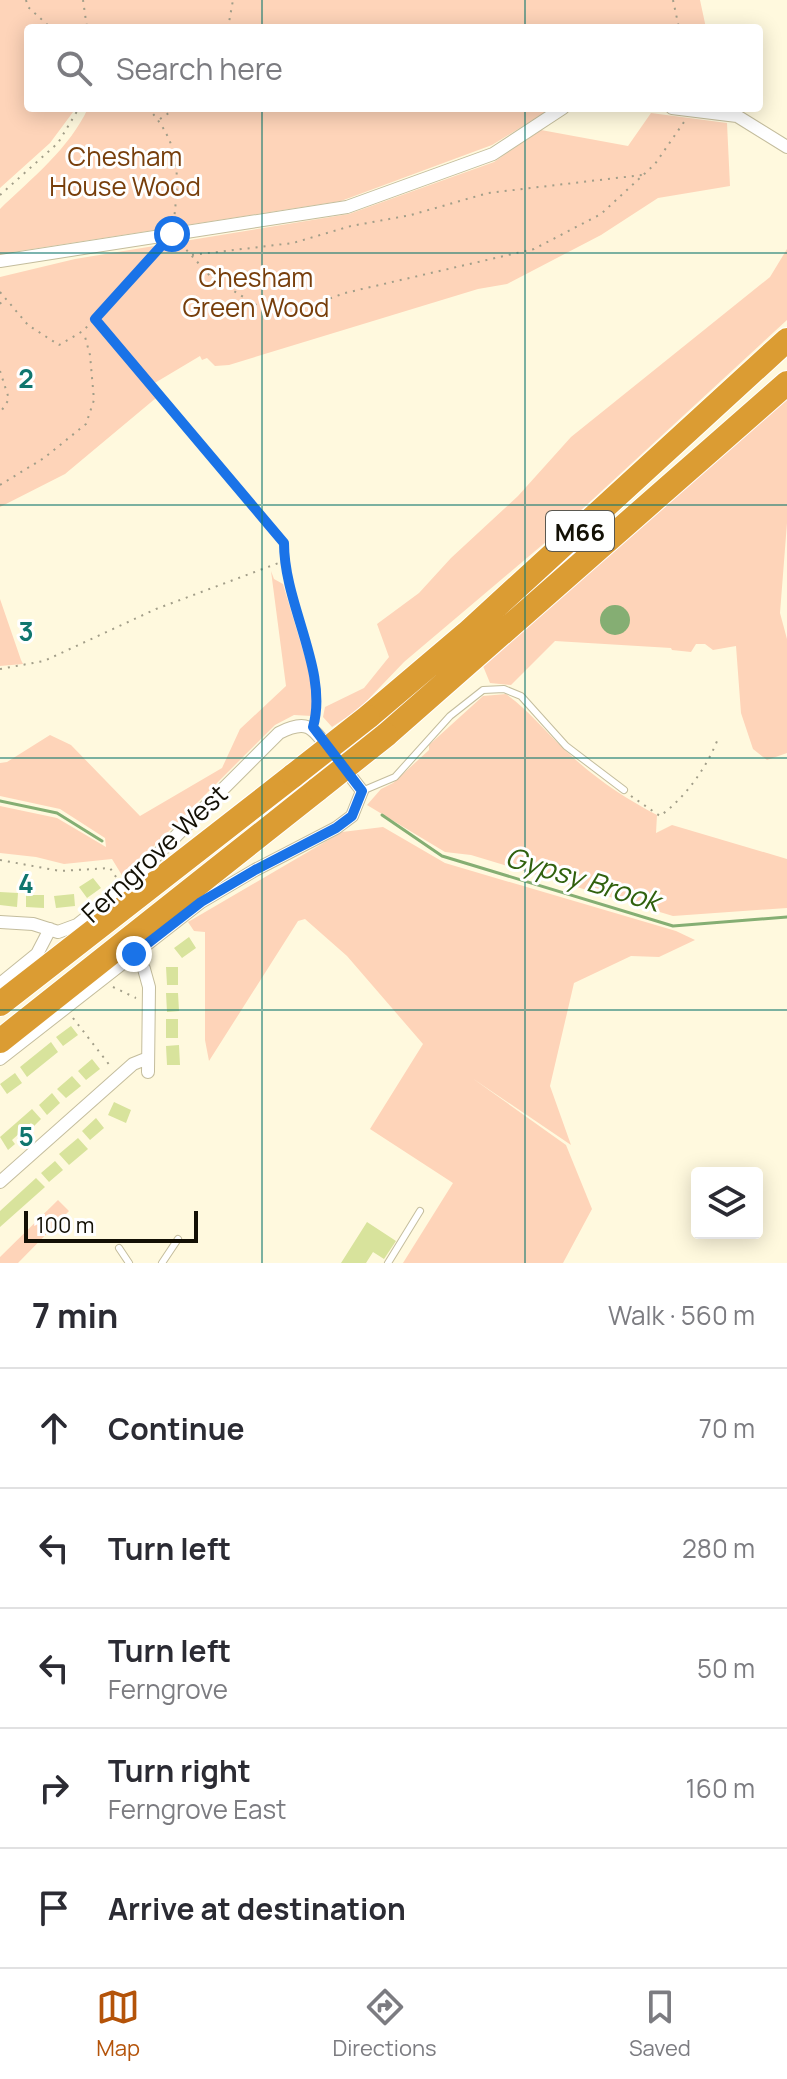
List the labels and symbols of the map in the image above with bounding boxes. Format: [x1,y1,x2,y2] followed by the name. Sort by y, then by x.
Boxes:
[49,138,201,204] park label: Chesham House Wood
[154,216,190,252] route start
[182,259,330,325] park label: Chesham Green Wood
[18,360,34,396] text: 2
[546,511,614,551] road number: M66
[18,613,34,649] text: 3
[73,776,235,930] street label: Ferngrove West
[501,837,669,921] water label: Gypsy Brook
[18,865,34,901] text: 4
[116,936,152,972] route end
[18,1118,34,1154] text: 5
[24,1207,198,1243] scale bar

